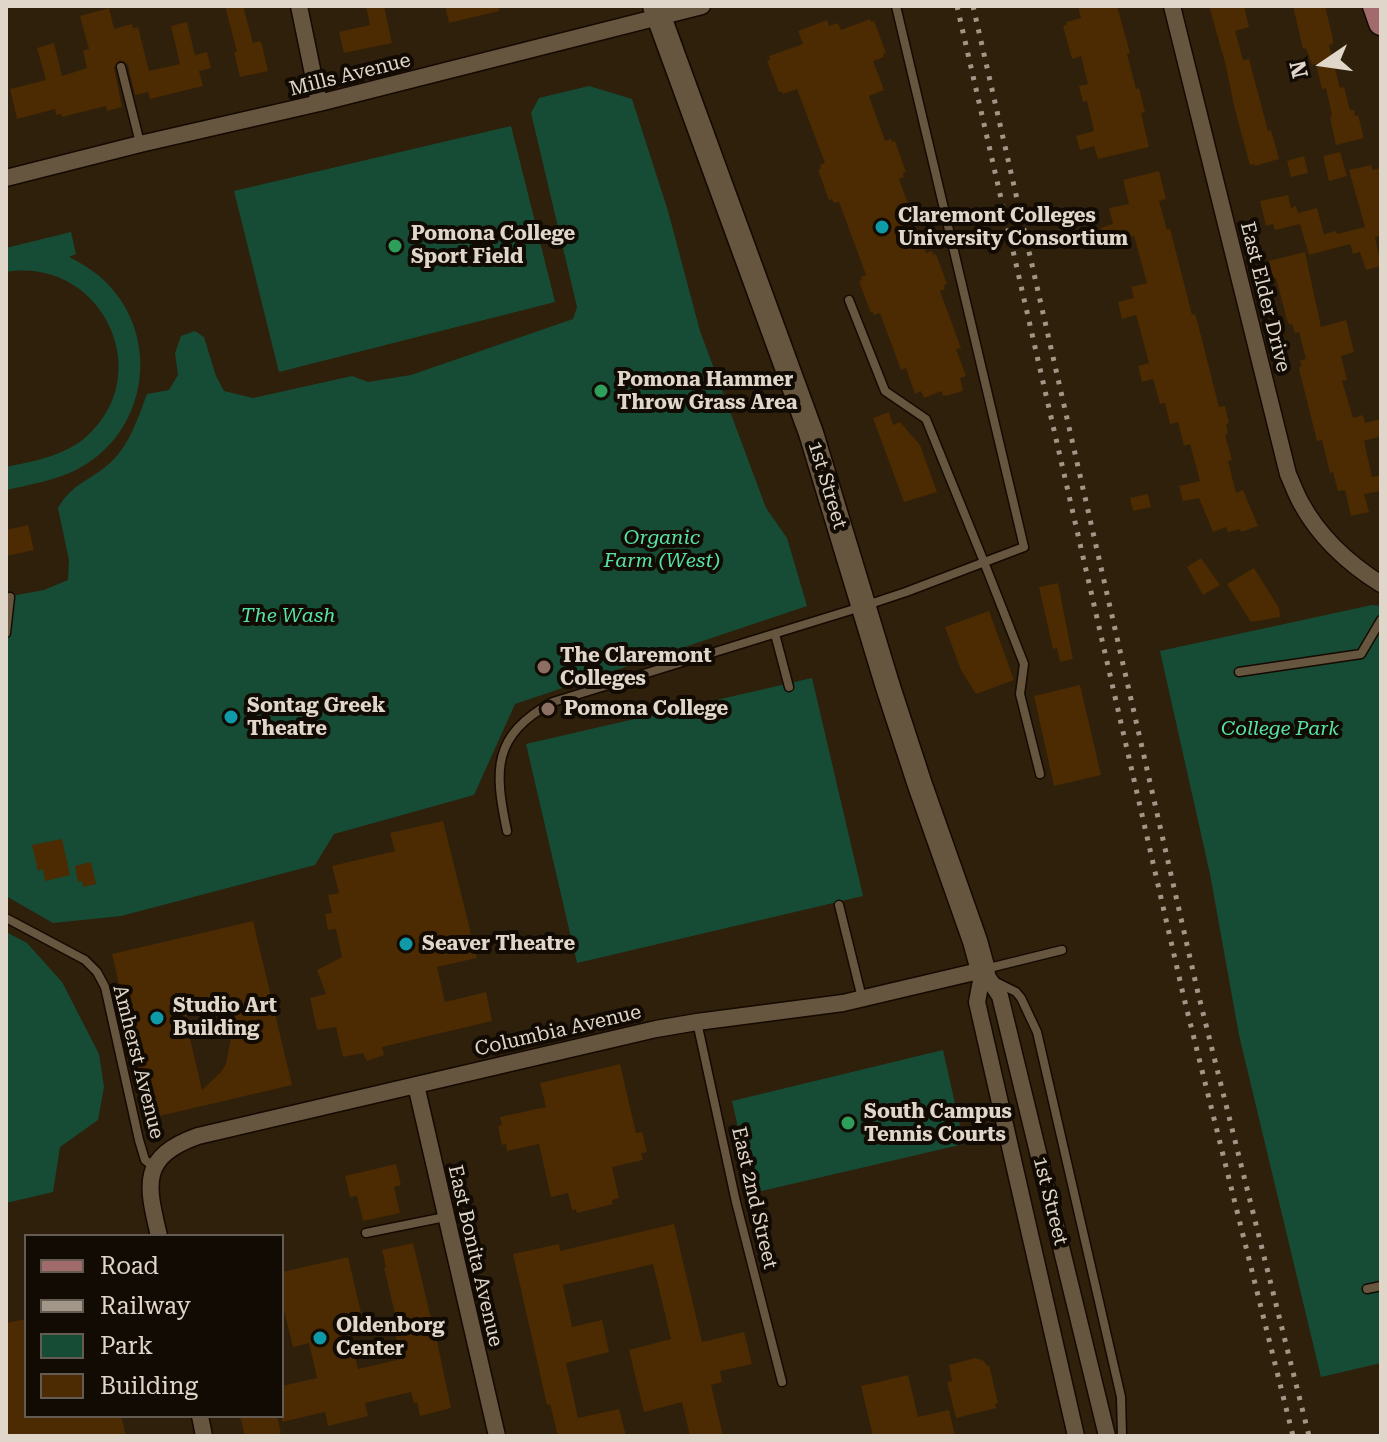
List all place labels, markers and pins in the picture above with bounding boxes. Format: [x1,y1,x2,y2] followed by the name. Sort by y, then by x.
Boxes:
[898,204,1128,251] place label: Claremont Colleges University Consortium
[873,218,891,236] marker: Claremont Colleges University Consortium
[411,222,575,269] place label: Pomona College Sport Field
[386,237,404,255] marker: Pomona College Sport Field
[617,368,797,415] place label: Pomona Hammer Throw Grass Area
[592,382,610,400] marker: Pomona Hammer Throw Grass Area
[560,644,712,691] place label: The Claremont Colleges
[535,658,553,676] marker: The Claremont Colleges
[247,694,385,741] place label: Sontag Greek Theatre
[564,697,728,721] place label: Pomona College
[539,700,557,718] marker: Pomona College
[222,708,240,726] marker: Sontag Greek Theatre
[422,932,575,956] place label: Seaver Theatre
[397,935,415,953] marker: Seaver Theatre
[173,994,277,1041] place label: Studio Art Building
[148,1009,166,1027] marker: Studio Art Building
[864,1100,1012,1147] place label: South Campus Tennis Courts
[839,1114,857,1132] marker: South Campus Tennis Courts
[336,1314,445,1361] place label: Oldenborg Center
[311,1329,329,1347] marker: Oldenborg Center

